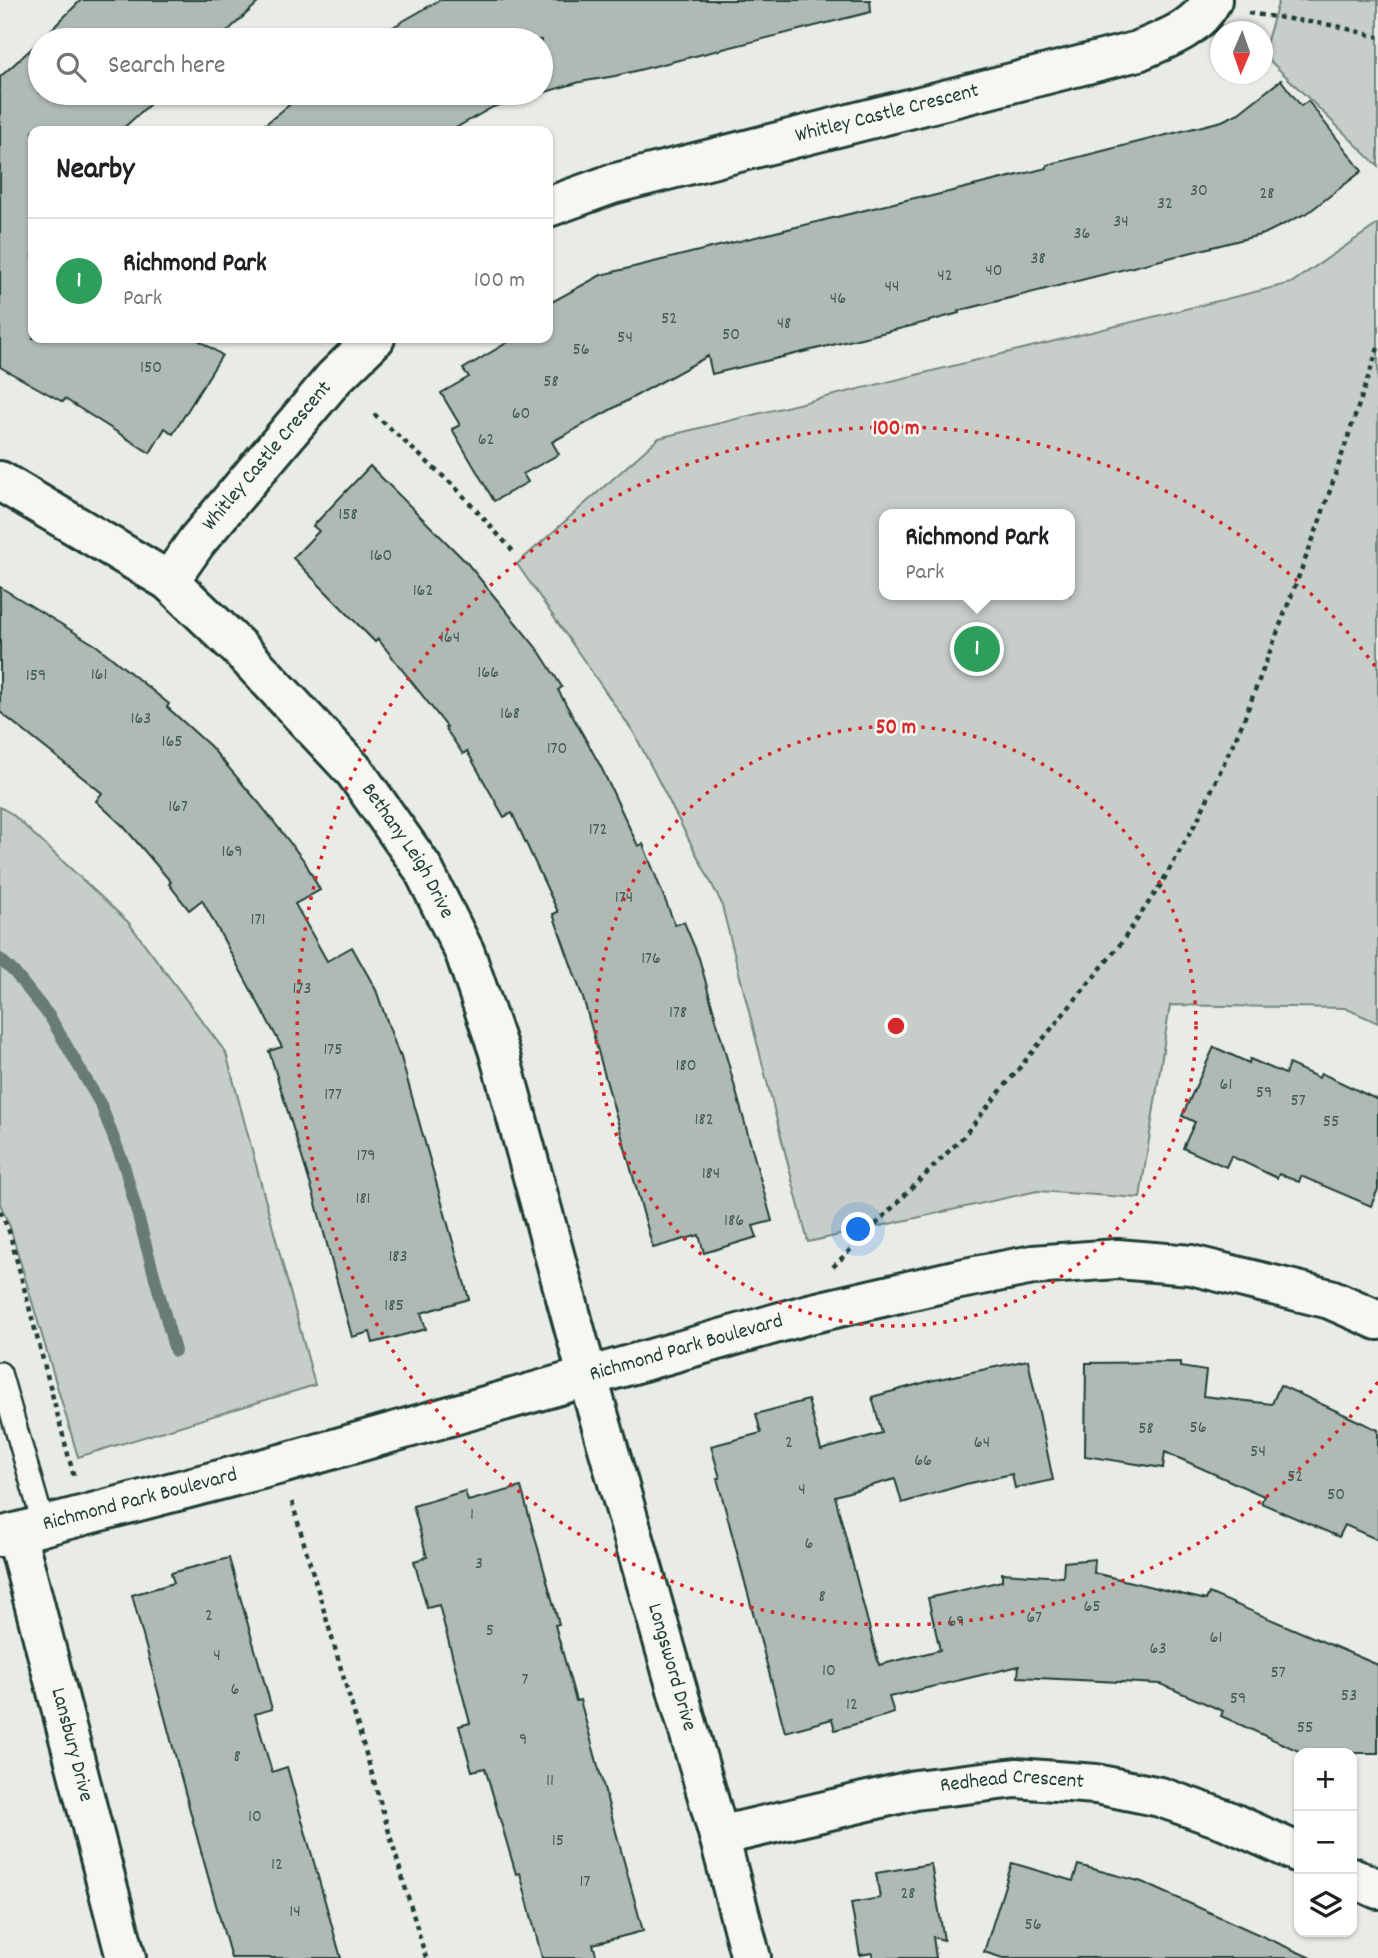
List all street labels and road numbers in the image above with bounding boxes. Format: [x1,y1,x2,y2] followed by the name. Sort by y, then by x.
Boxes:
[792,77,982,152] street label: Whitley Castle Crescent
[196,375,340,538] street label: Whitley Castle Crescent
[353,777,461,924] street label: Bethany Leigh Drive
[586,1307,787,1391] street label: Richmond Park Boulevard
[40,1461,241,1540] street label: Richmond Park Boulevard
[638,1600,703,1735] street label: Longsword Drive
[42,1685,100,1805] street label: Lansbury Drive
[939,1763,1085,1802] street label: Redhead Crescent

